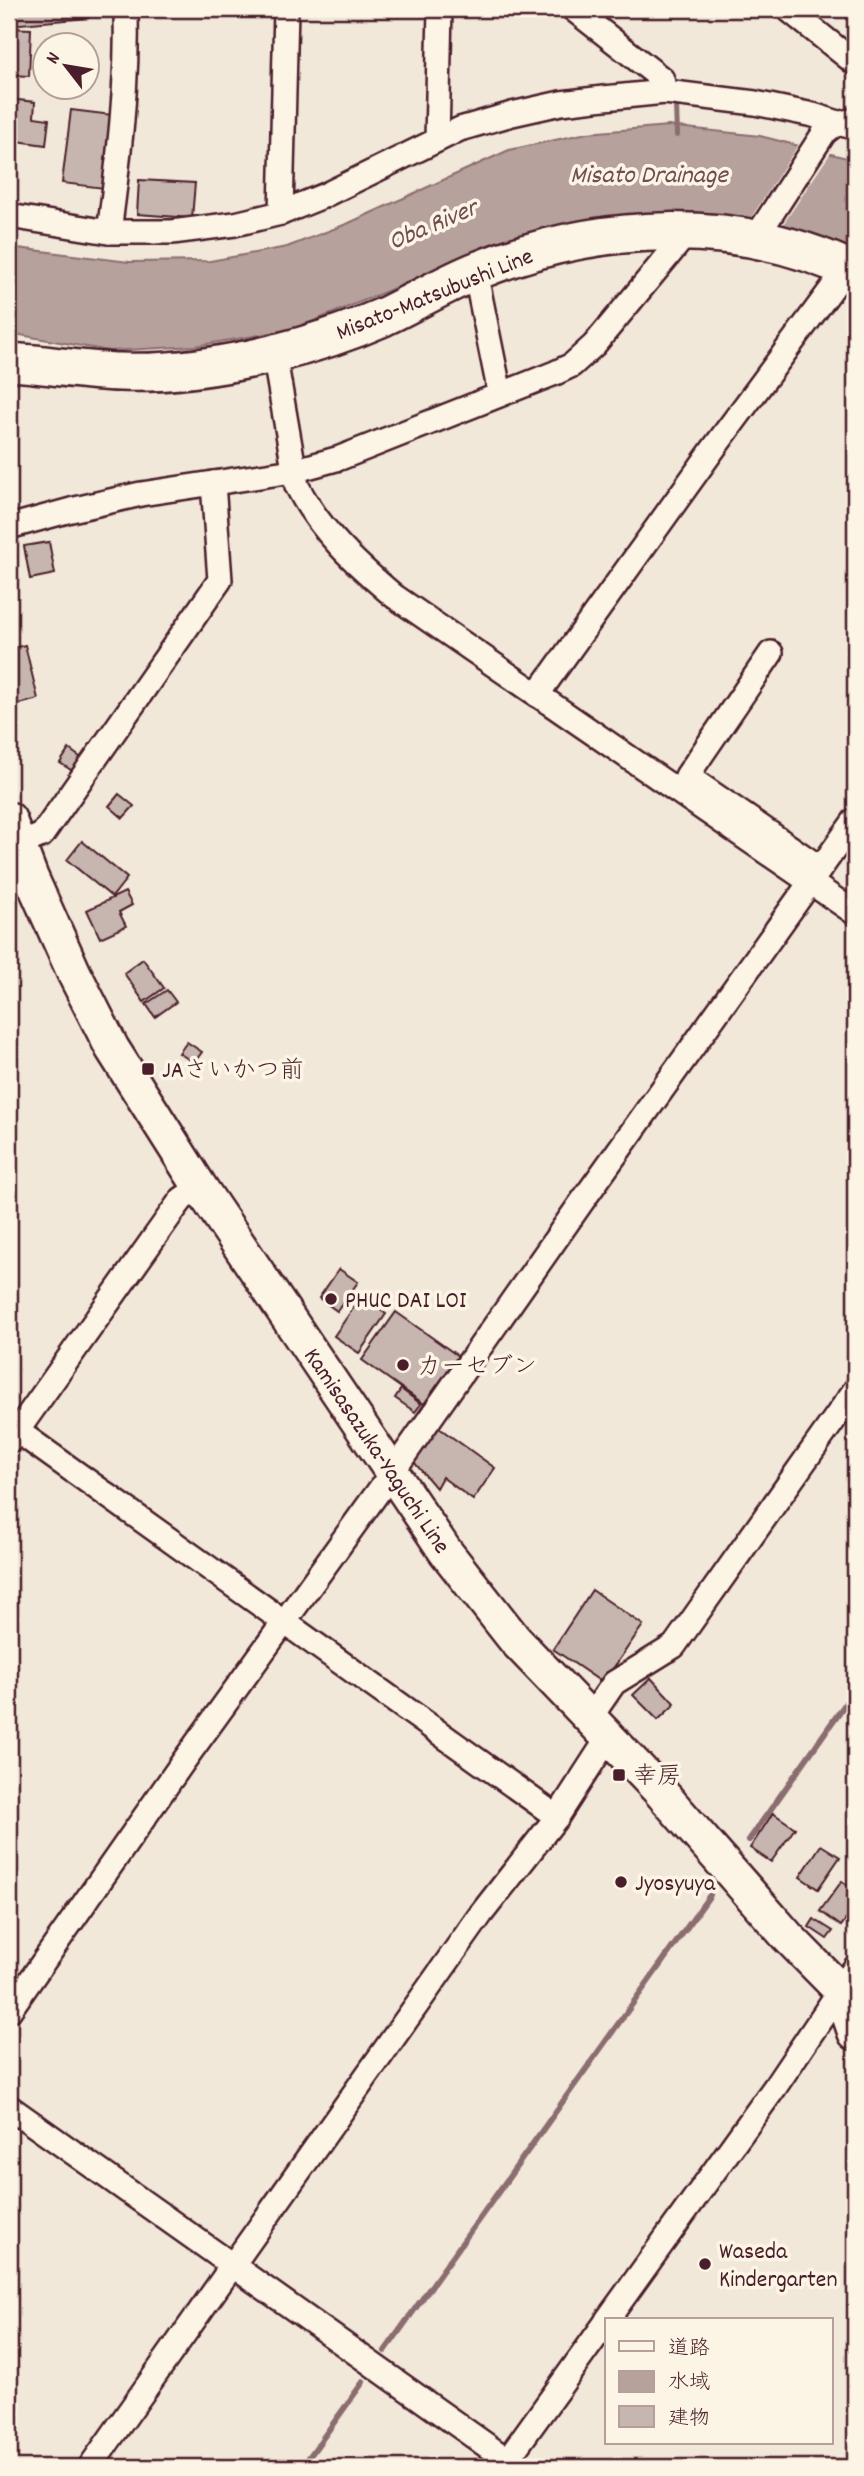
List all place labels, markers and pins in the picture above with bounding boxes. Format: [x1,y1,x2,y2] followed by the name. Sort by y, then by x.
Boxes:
[162,1055,304,1089] place label: JAさいかつ前
[140,1061,156,1077] marker: JAさいかつ前
[345,1285,467,1319] place label: PHUC DAI LOI
[323,1291,339,1307] marker: PHUC DAI LOI
[417,1351,537,1385] place label: カーセブン
[395,1357,411,1373] marker: カーセブン
[633,1761,681,1795] place label: 幸房
[611,1767,627,1783] marker: 幸房
[635,1868,716,1902] place label: Jyosyuya
[613,1874,629,1890] marker: Jyosyuya
[719,2236,837,2298] place label: Waseda Kindergarten
[697,2256,713,2272] marker: Waseda Kindergarten

